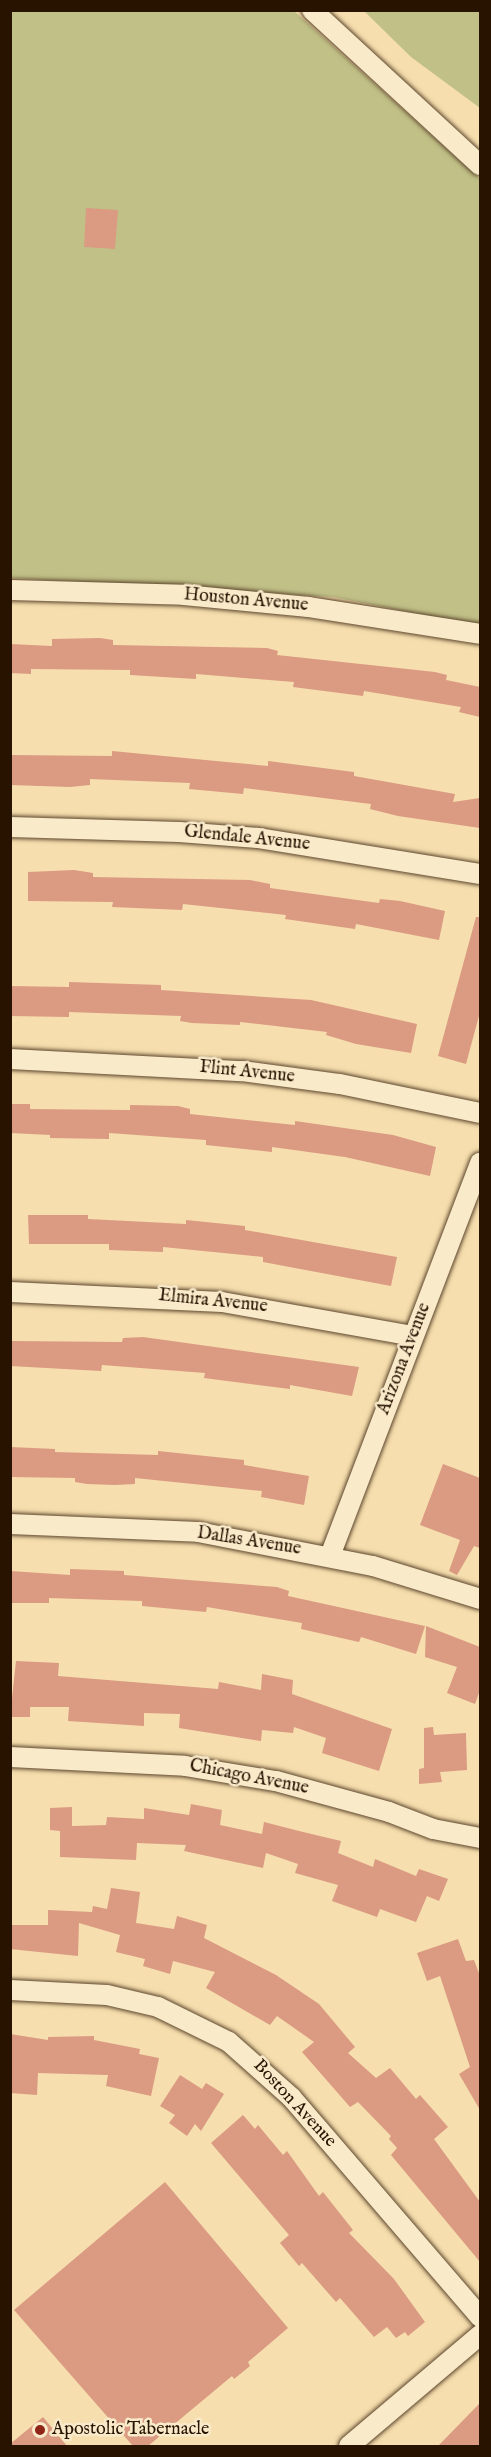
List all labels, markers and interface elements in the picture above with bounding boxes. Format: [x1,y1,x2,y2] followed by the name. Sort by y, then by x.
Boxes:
[183,585,309,617] street label: Houston Avenue
[183,822,311,856] street label: Glendale Avenue
[198,1057,296,1089] street label: Flint Avenue
[157,1286,269,1318] street label: Elmira Avenue
[374,1300,436,1418] street label: Arizona Avenue
[195,1523,303,1561] street label: Dallas Avenue
[188,1756,310,1800] street label: Chicago Avenue
[248,2056,340,2152] street label: Boston Avenue
[52,2419,209,2441] place label: Apostolic Tabernacle
[33,2423,47,2437] marker: Apostolic Tabernacle

